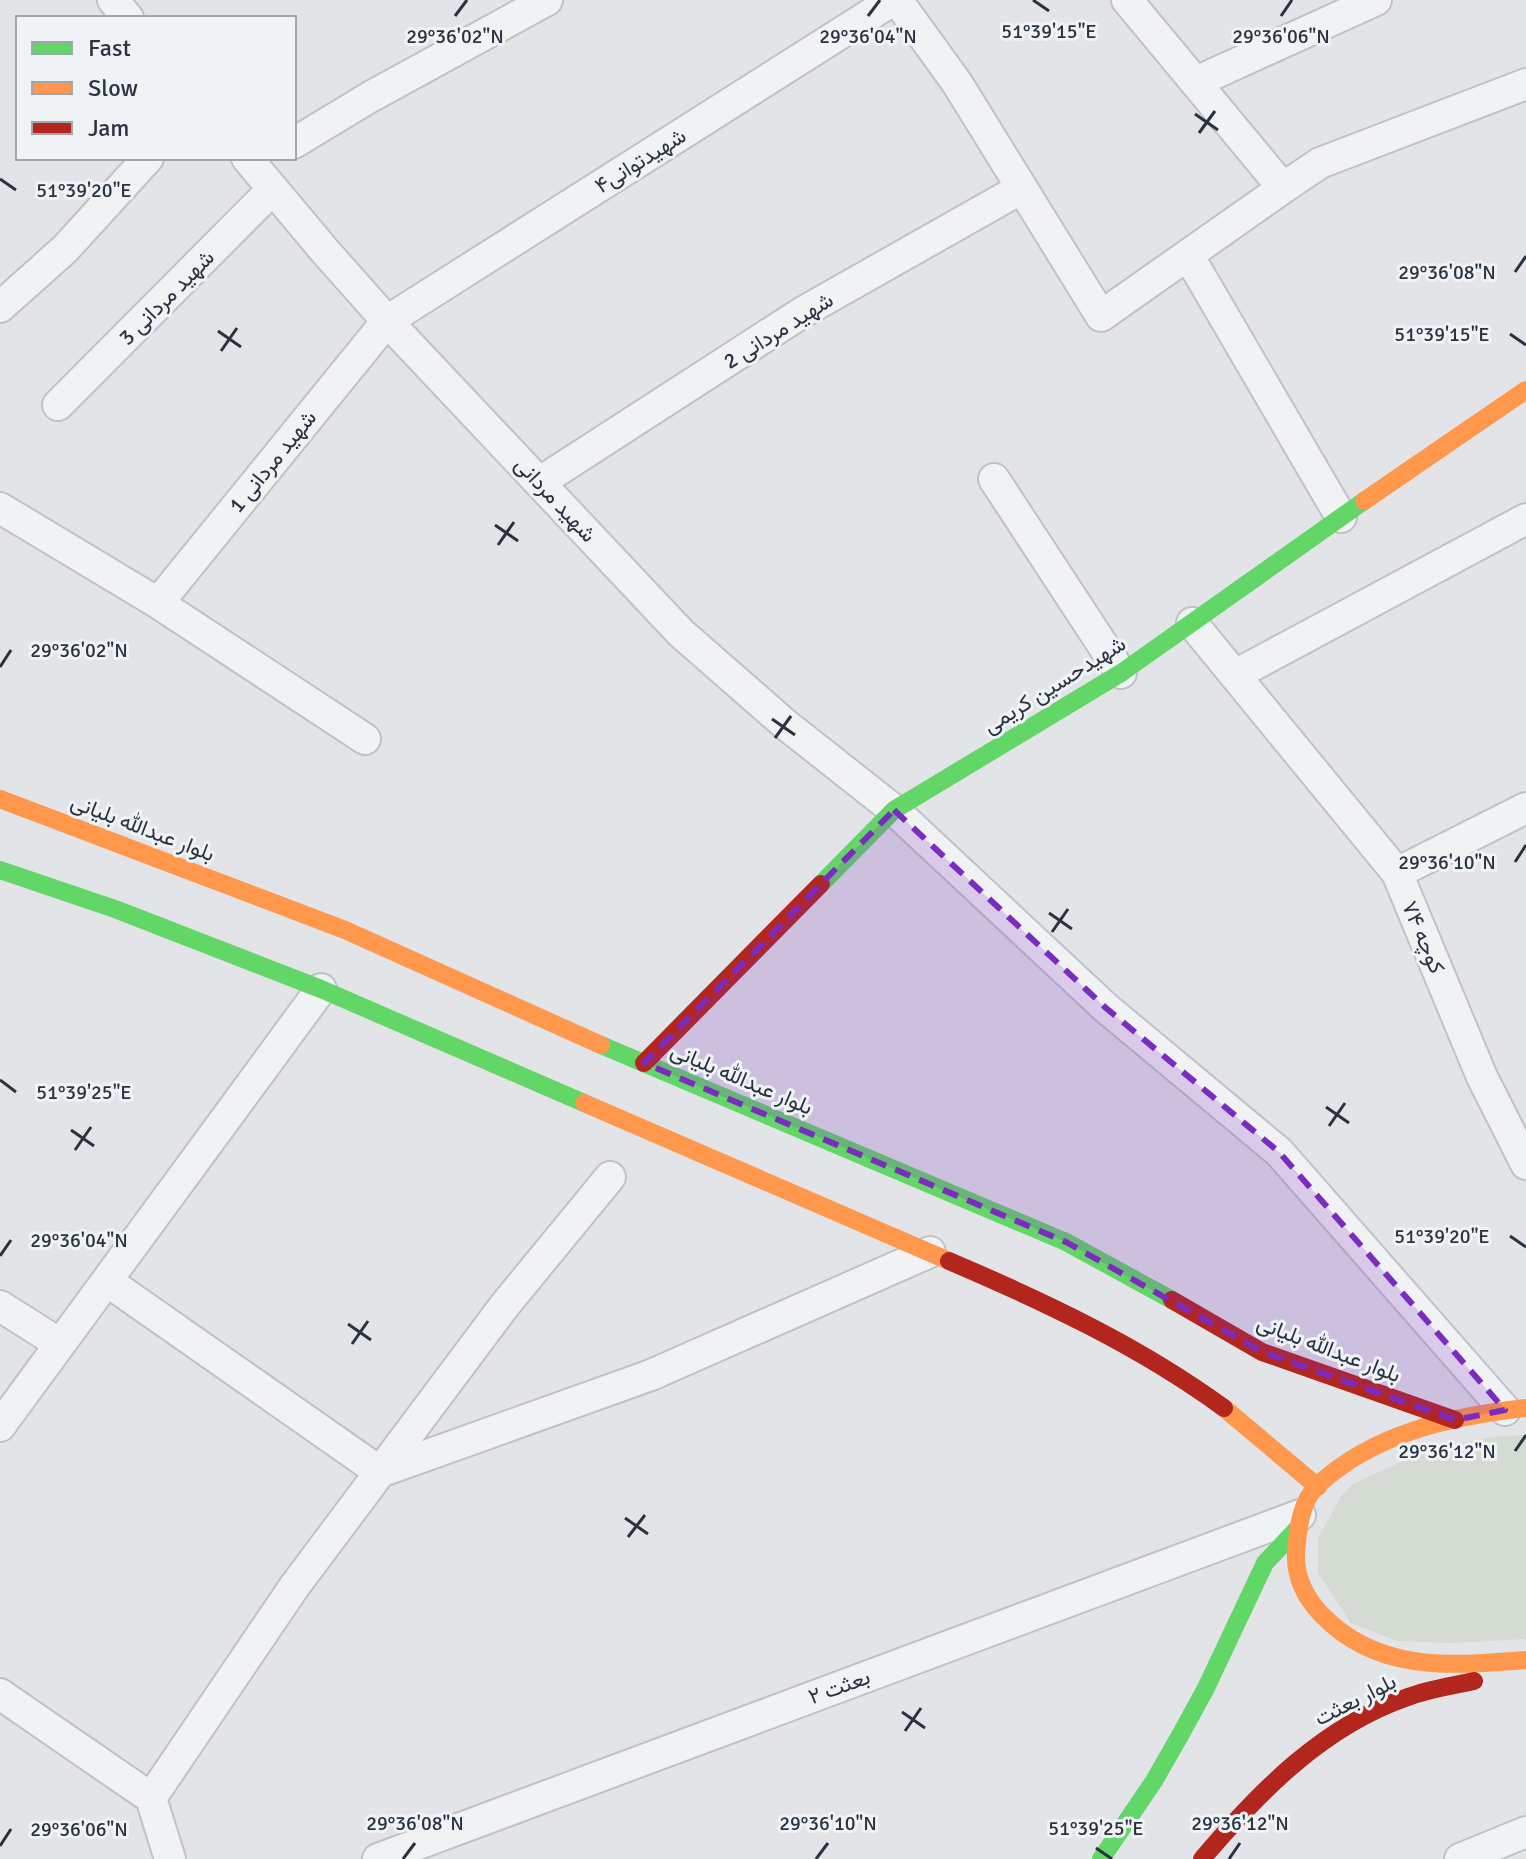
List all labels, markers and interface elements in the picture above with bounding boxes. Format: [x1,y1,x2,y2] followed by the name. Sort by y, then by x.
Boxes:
[16,16,296,160] legend
[1001,19,1097,44] text: 51°39'15"E
[406,24,504,49] text: 29°36'02"N
[819,24,917,49] text: 29°36'04"N
[1232,24,1330,49] text: 29°36'06"N
[88,33,131,63] text: Fast
[88,73,138,103] text: Slow
[88,113,129,143] text: Jam
[590,122,691,199] street label: شهیدتوانی۴
[36,178,132,203] text: 51°39'20"E
[113,244,220,351] street label: شهید مردانی 3
[1398,260,1496,285] text: 29°36'08"N
[718,286,838,375] street label: شهید مردانی 2
[1394,322,1490,347] text: 51°39'15"E
[223,405,322,518] street label: شهید مردانی 1
[509,451,602,548] street label: شهید مردانی
[978,630,1131,739] street label: شهیدحسین کریمی
[30,638,128,663] text: 29°36'02"N
[67,788,219,867] street label: بلوار عبدالله بلیانی
[1398,850,1496,875] text: 29°36'10"N
[1395,897,1451,978] street label: کوچه ۷۴
[667,1036,817,1121] street label: بلوار عبدالله بلیانی
[36,1080,132,1105] text: 51°39'25"E
[1394,1224,1490,1249] text: 51°39'20"E
[30,1228,128,1253] text: 29°36'04"N
[1253,1309,1405,1388] street label: بلوار عبدالله بلیانی
[1398,1439,1496,1464] text: 29°36'12"N
[805,1663,874,1710] street label: بعثت ۲
[1310,1667,1401,1731] street label: بلوار بعثت
[366,1811,464,1836] text: 29°36'08"N
[779,1811,877,1836] text: 29°36'10"N
[1191,1811,1289,1836] text: 29°36'12"N
[1048,1816,1144,1841] text: 51°39'25"E
[30,1817,128,1842] text: 29°36'06"N

